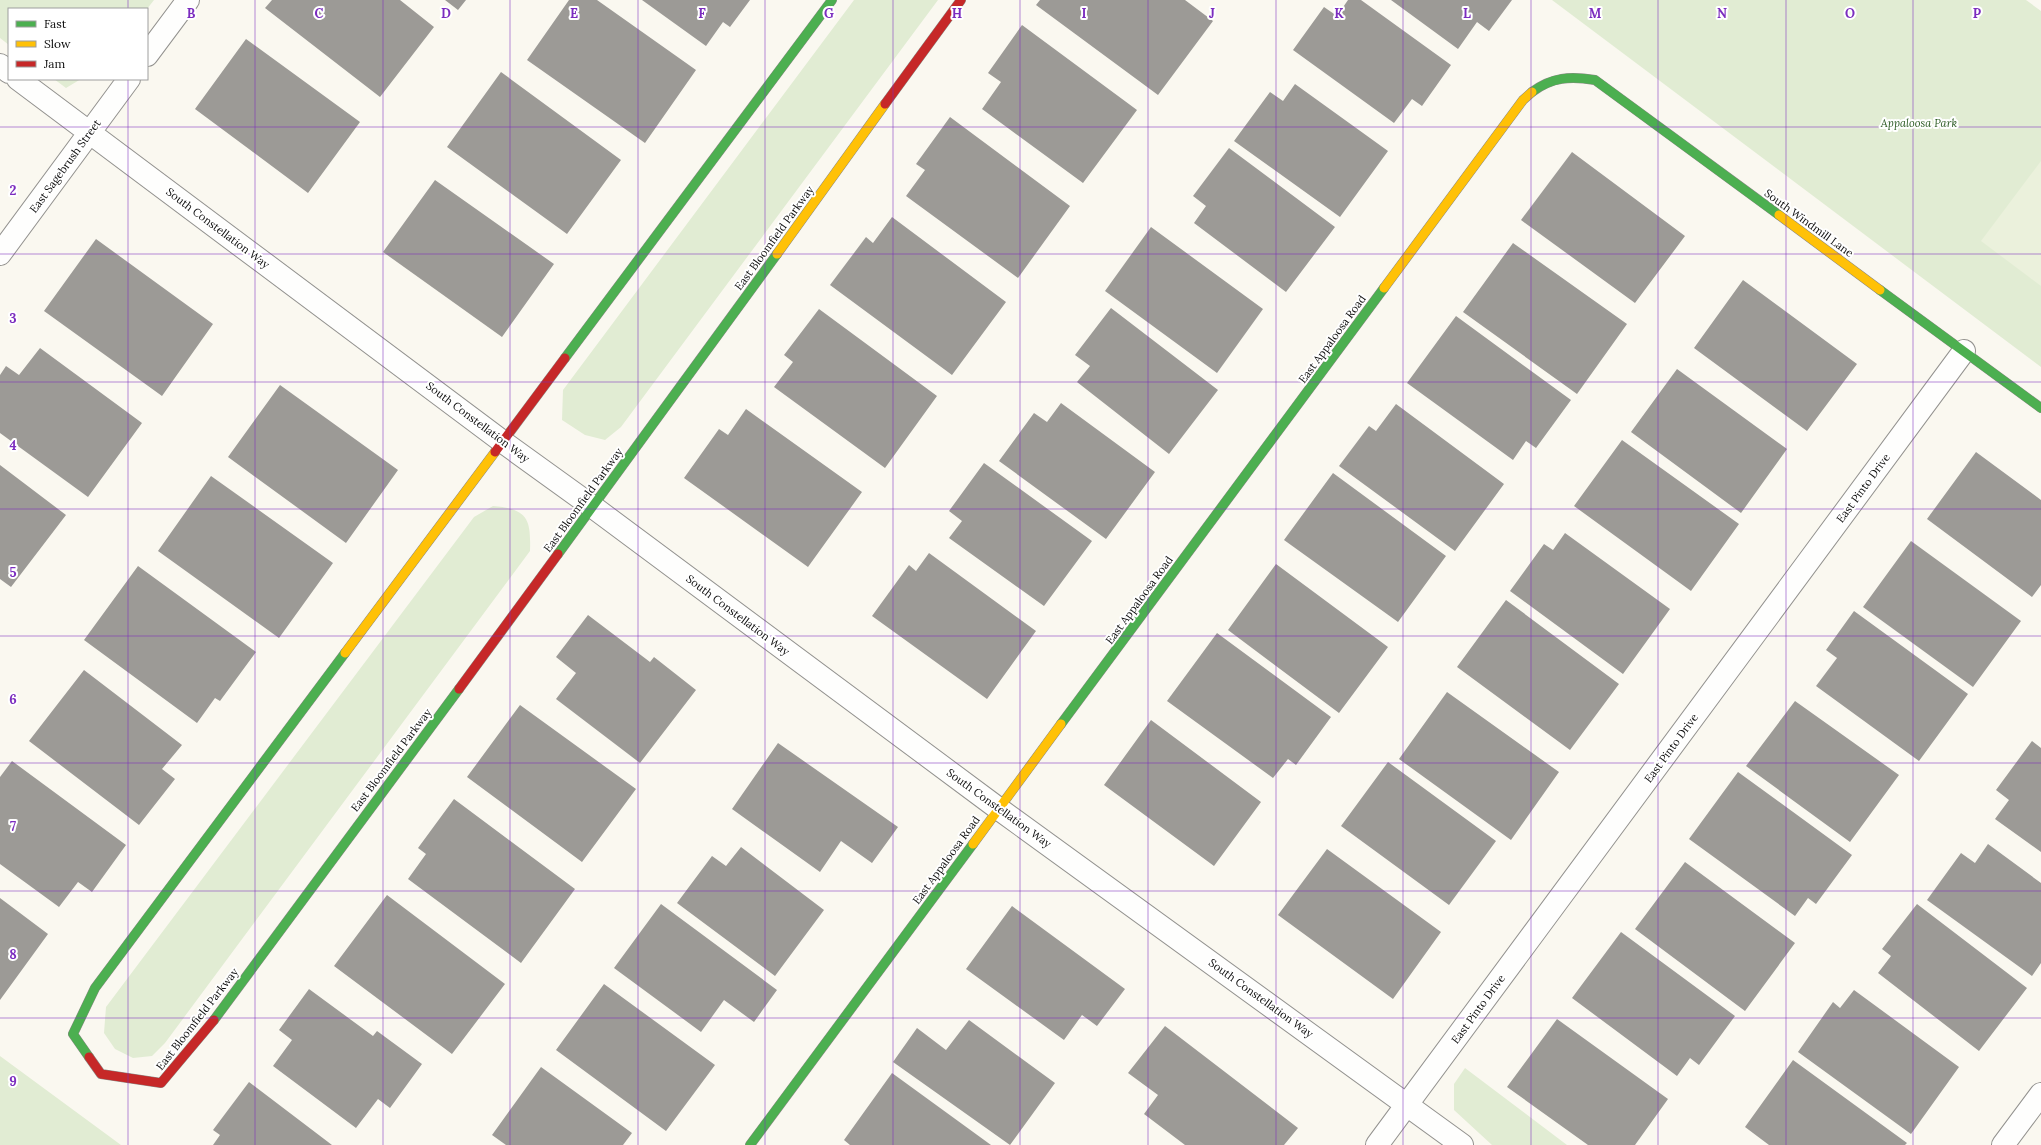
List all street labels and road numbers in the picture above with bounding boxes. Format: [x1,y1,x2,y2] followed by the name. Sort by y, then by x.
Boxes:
[26,116,104,215] street label: East Sagebrush Street
[731,183,817,293] street label: East Bloomfield Parkway
[164,185,273,272] street label: South Constellation Way
[1762,186,1856,260] street label: South Windmill Lane
[1295,292,1369,386] street label: East Appaloosa Road
[424,379,533,466] street label: South Constellation Way
[540,445,626,555] street label: East Bloomfield Parkway
[1833,451,1893,525] street label: East Pinto Drive
[1102,553,1176,647] street label: East Appaloosa Road
[684,572,793,659] street label: South Constellation Way
[348,706,434,814] street label: East Bloomfield Parkway
[1641,711,1701,785] street label: East Pinto Drive
[944,765,1054,851] street label: South Constellation Way
[909,813,983,907] street label: East Appaloosa Road
[1206,955,1316,1041] street label: South Constellation Way
[153,965,241,1073] street label: East Bloomfield Parkway
[1448,972,1508,1046] street label: East Pinto Drive

